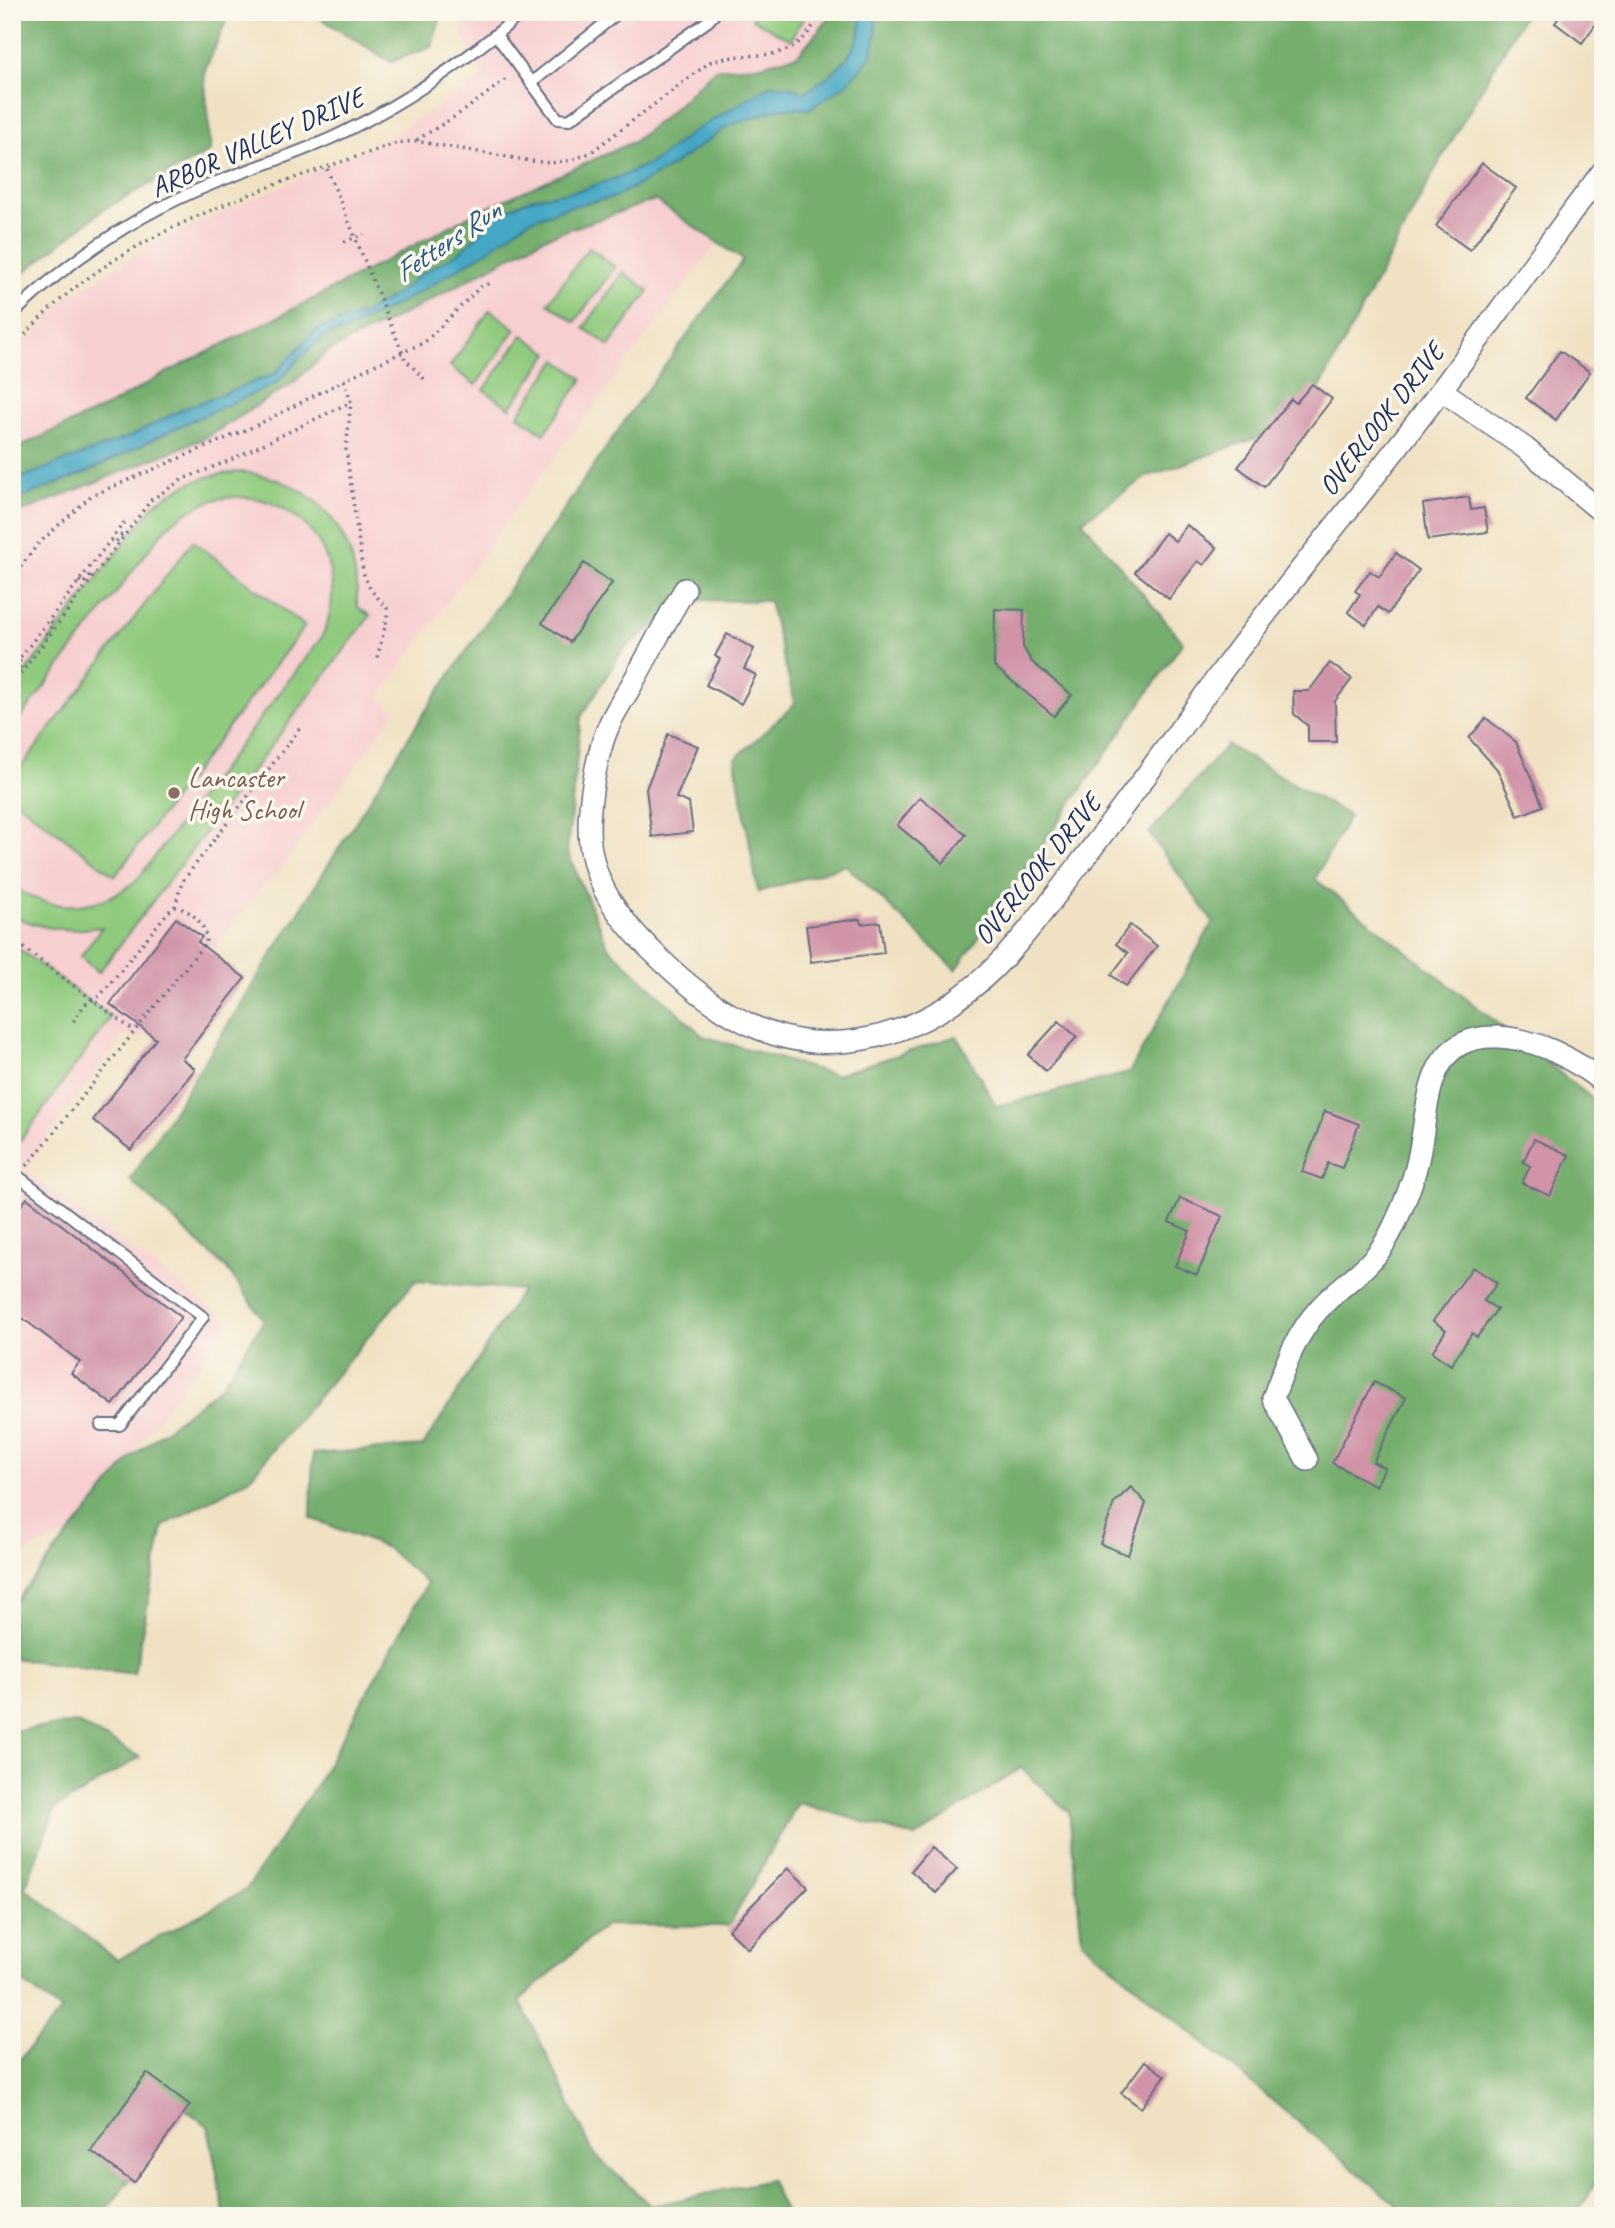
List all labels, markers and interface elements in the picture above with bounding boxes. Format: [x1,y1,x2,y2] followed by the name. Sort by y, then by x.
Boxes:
[145,78,372,205] street label: ARBOR VALLEY DRIVE
[386,190,510,291] water label: Fetters Run
[1310,333,1454,503] street label: OVERLOOK DRIVE
[188,760,306,827] place label: Lancaster High School
[965,783,1111,952] street label: OVERLOOK DRIVE
[166,785,182,801] marker: Lancaster High School

